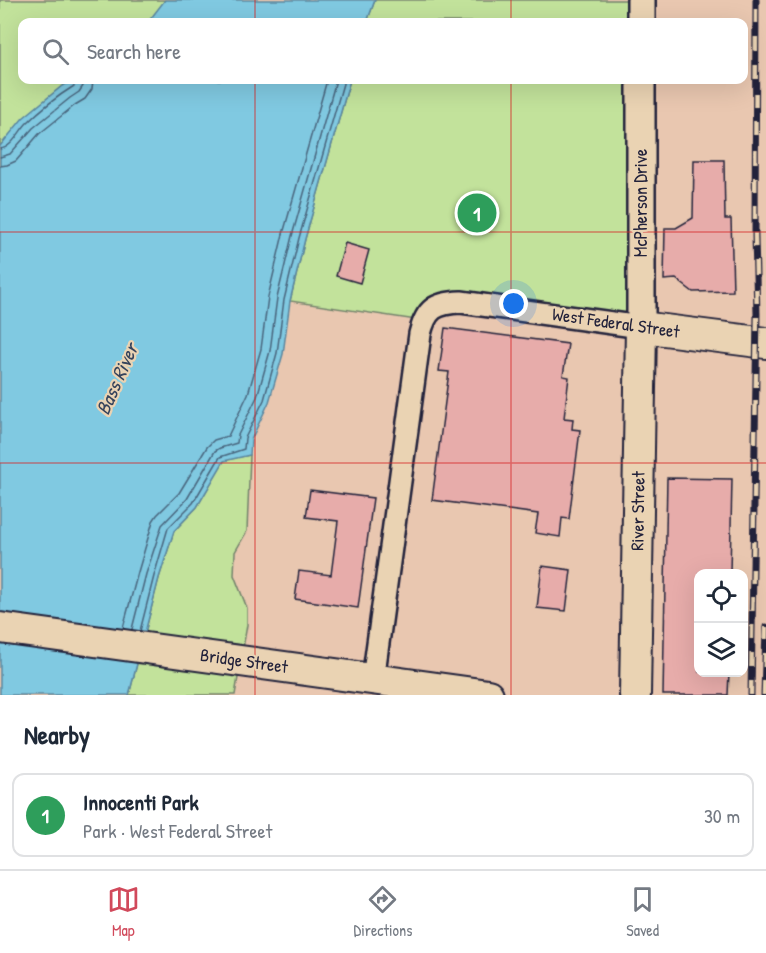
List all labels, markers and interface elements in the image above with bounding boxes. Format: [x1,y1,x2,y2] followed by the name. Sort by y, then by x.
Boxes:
[18,18,748,84] search box
[39,35,72,68] icon: search
[87,36,181,66] text: Search here
[628,149,653,257] street label: McPherson Drive
[458,190,496,236] pin: 1
[499,289,528,318] your location
[551,301,682,344] street label: West Federal Street
[89,337,145,419] water label: Bass River
[624,470,651,551] street label: River Street
[694,569,748,677] map controls
[694,569,748,623] button: locate
[694,623,748,677] button: layers
[199,642,290,679] street label: Bridge Street
[24,717,90,752] text: Nearby
[83,787,199,817] text: Innocenti Park
[42,802,49,829] text: 1
[704,802,740,829] text: 30 m
[83,817,272,844] text: Park · West Federal Street
[107,883,140,941] tab: Map
[354,883,412,941] tab: Directions
[626,883,659,941] tab: Saved

